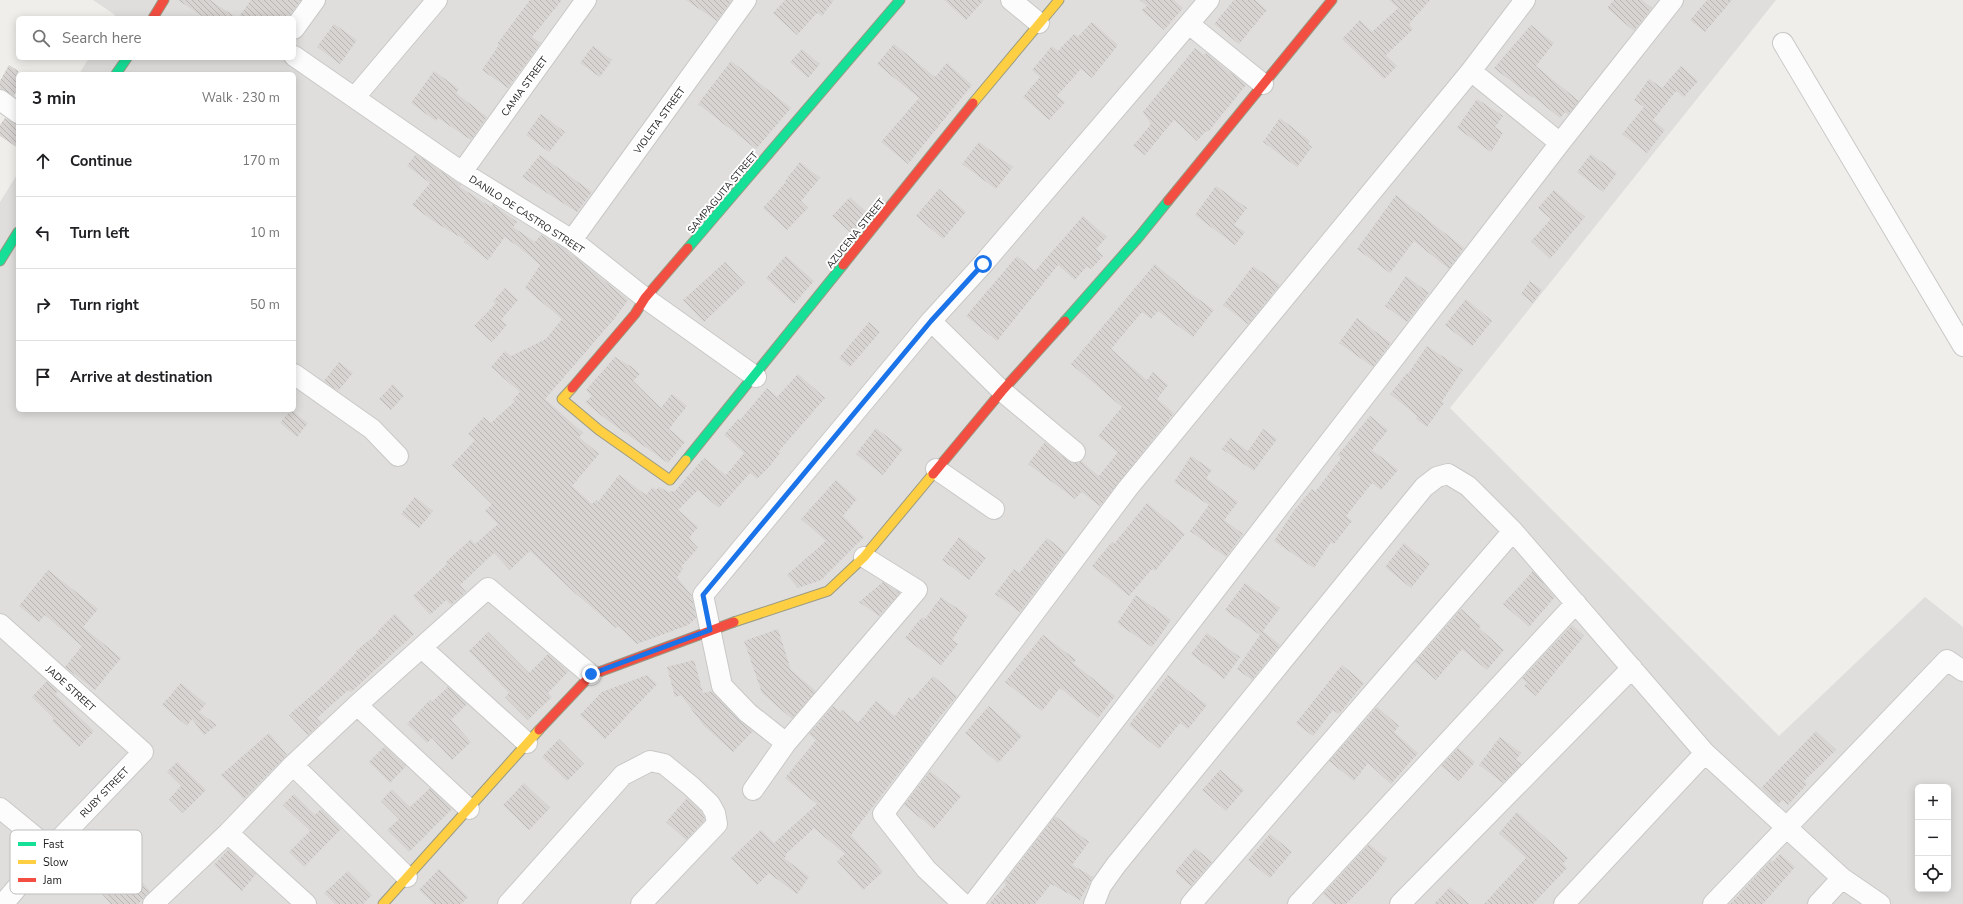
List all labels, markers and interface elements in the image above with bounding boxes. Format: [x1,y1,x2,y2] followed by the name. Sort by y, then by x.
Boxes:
[16,16,296,60] search box
[30,27,52,49] icon: search
[62,28,142,48] text: Search here
[498,54,551,119] street label: CAMIA STREET
[630,84,689,158] street label: VIOLETA STREET
[32,87,76,110] text: 3 min
[202,89,280,107] text: Walk · 230 m
[684,149,761,237] street label: SAMPAGUITA STREET
[32,150,54,172] icon: ahead
[70,151,132,171] text: Continue
[242,152,280,170] text: 170 m
[466,172,587,257] street label: DANILO DE CASTRO STREET
[823,196,888,272] street label: AZUCENA STREET
[32,222,54,244] icon: left
[70,223,129,243] text: Turn left
[250,224,280,242] text: 10 m
[974,255,992,273] route start
[32,294,54,316] icon: right
[70,295,139,315] text: Turn right
[250,296,280,314] text: 50 m
[32,366,54,388] icon: arrive
[70,367,213,387] text: Arrive at destination
[42,662,98,715] street label: JADE STREET
[582,665,600,683] route end
[77,764,132,821] street label: RUBY STREET
[1915,784,1951,892] map controls
[1915,784,1951,820] button: +
[1915,820,1951,856] button: −
[10,830,142,894] legend
[43,837,64,852] text: Fast
[43,855,68,870] text: Slow
[1915,856,1951,892] button: locate
[42,873,62,888] text: Jam

